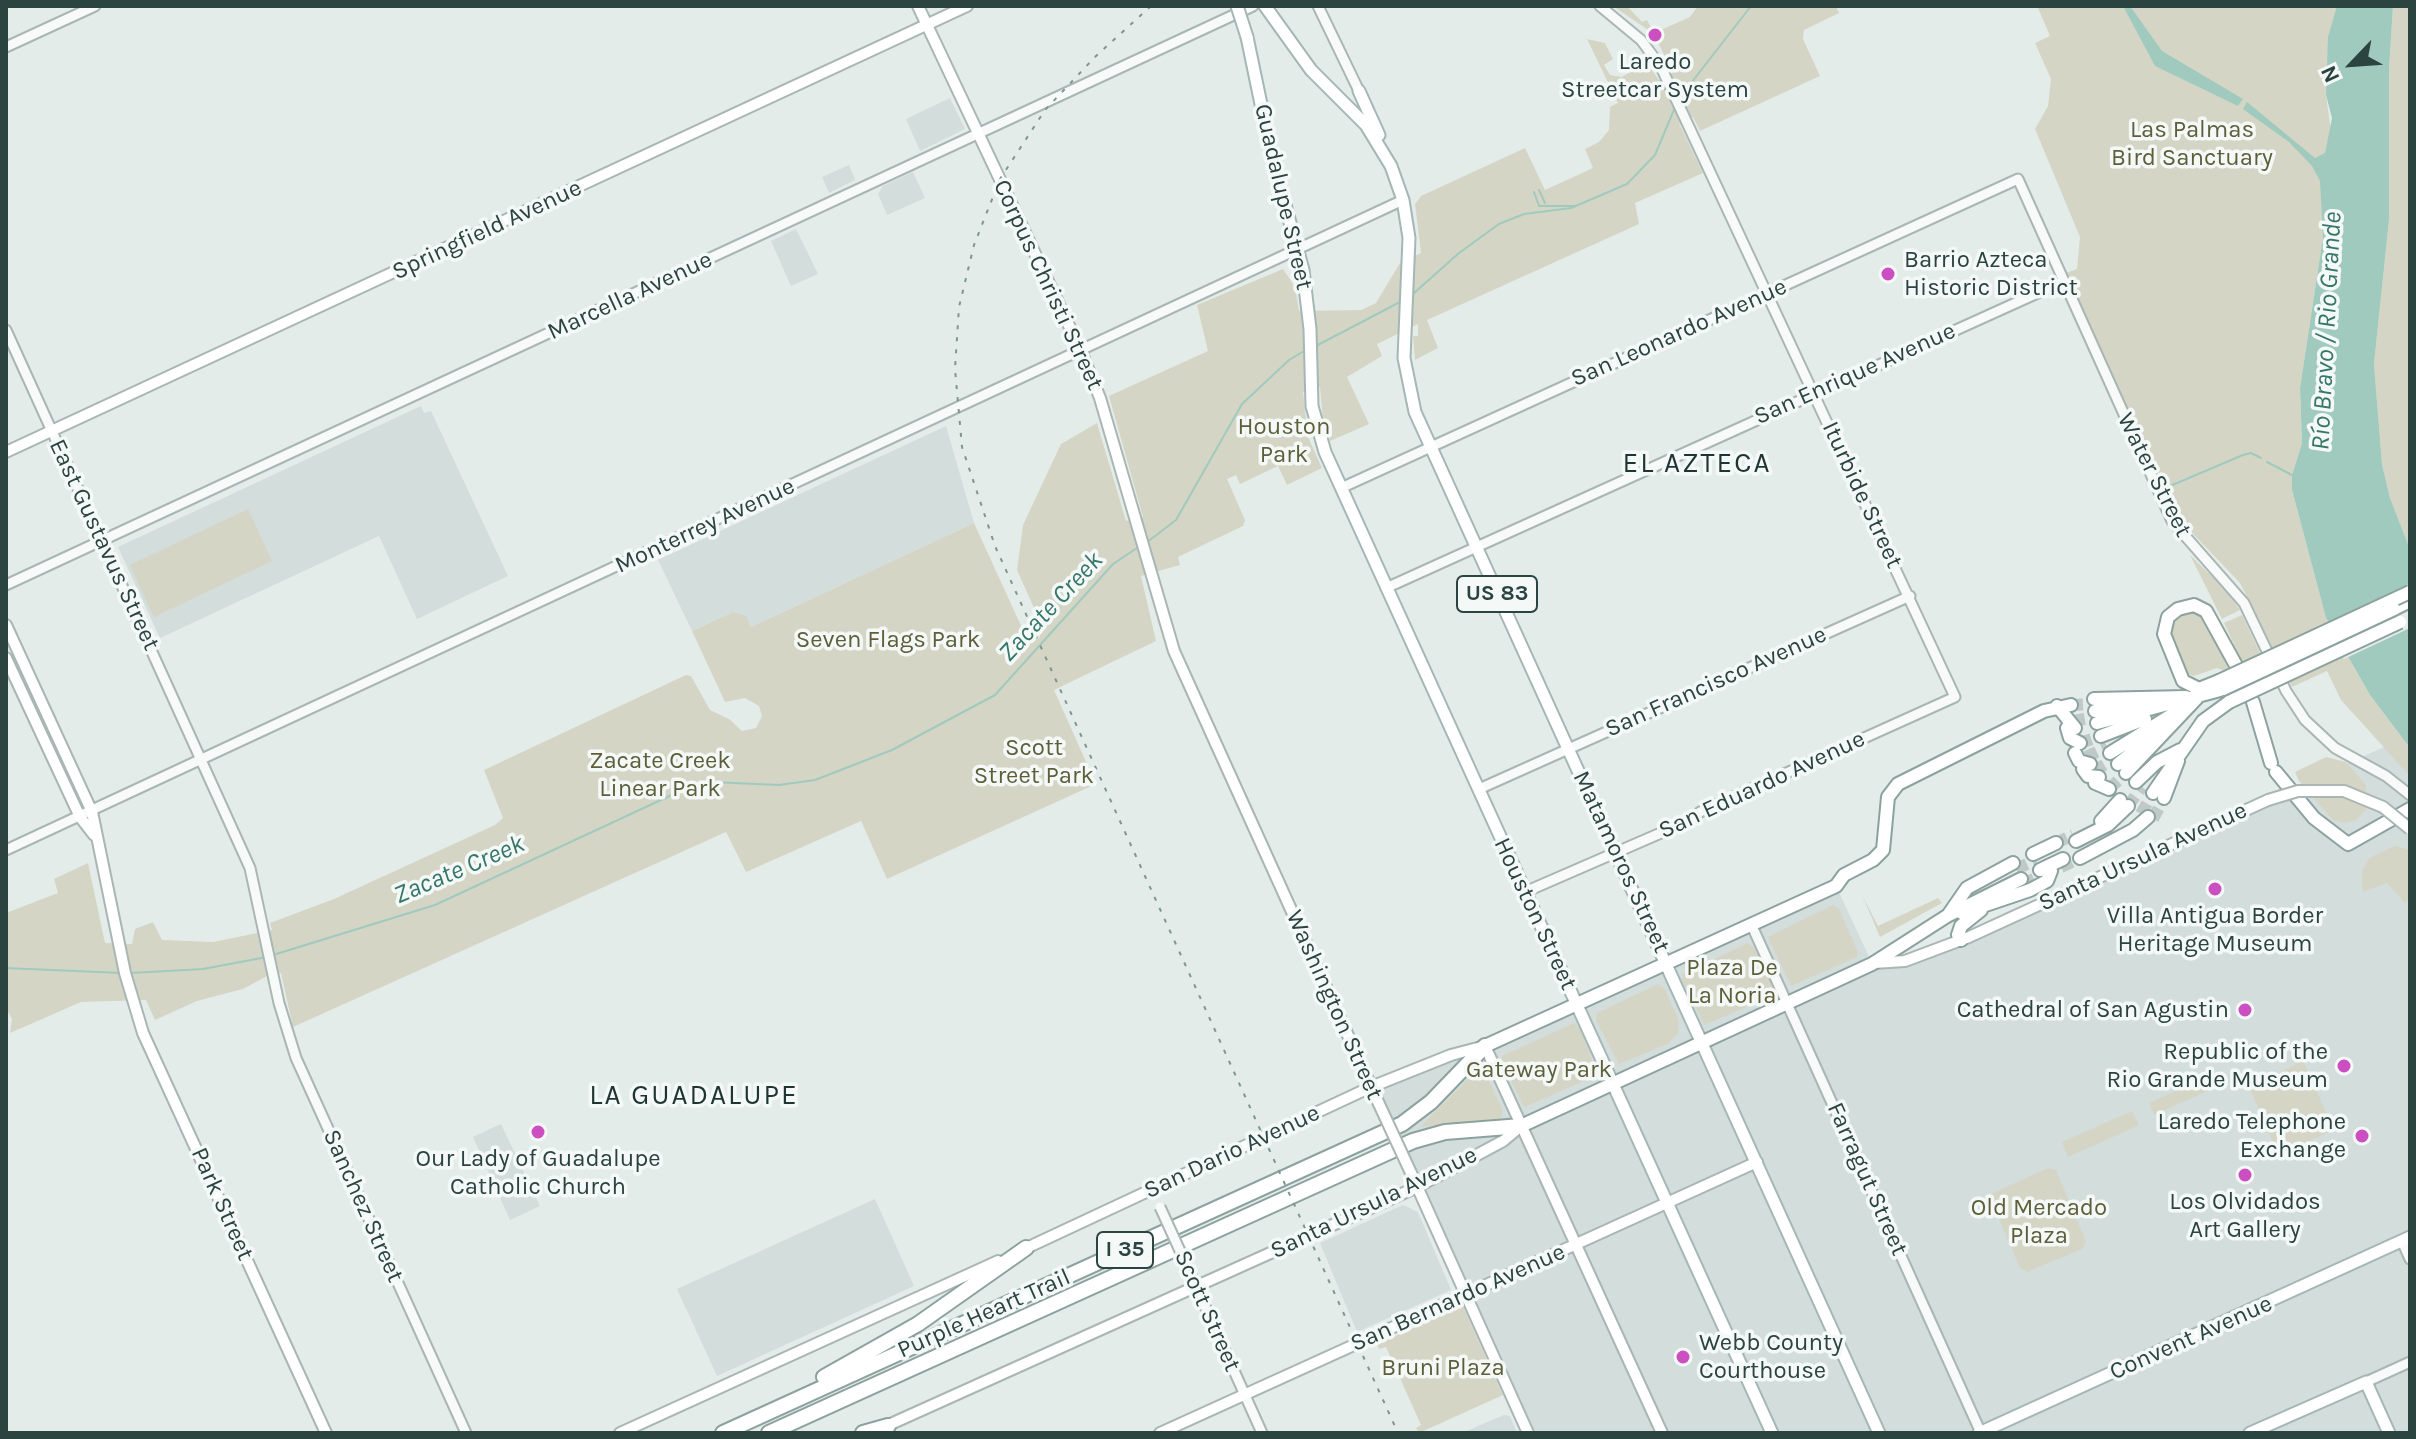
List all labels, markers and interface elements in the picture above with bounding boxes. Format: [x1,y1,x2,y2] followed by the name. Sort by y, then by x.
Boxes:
[2312,24,2392,104] north arrow
[1646,26,1664,44] marker: Laredo Streetcar System
[1561,48,1749,104] place label: Laredo Streetcar System
[2315,61,2345,87] text: N
[1248,101,1318,293] street label: Guadalupe Street
[2111,116,2273,172] park label: Las Palmas Bird Sanctuary
[388,173,586,287] street label: Springfield Avenue
[987,175,1109,395] street label: Corpus Christi Street
[2305,211,2349,451] water label: Río Bravo / Rio Grande
[543,245,717,347] street label: Marcella Avenue
[1904,246,2078,302] place label: Barrio Azteca Historic District
[1879,265,1897,283] marker: Barrio Azteca Historic District
[1567,272,1791,394] street label: San Leonardo Avenue
[1750,317,1960,431] street label: San Enrique Avenue
[2110,408,2198,542] street label: Water Street
[1238,413,1330,469] park label: Houston Park
[1815,417,1909,573] street label: Iturbide Street
[42,435,166,655] street label: East Gustavus Street
[1622,447,1772,481] district label: EL AZTECA
[611,472,799,580] street label: Monterrey Avenue
[992,546,1110,668] water label: Zacate Creek
[1457,576,1537,612] road number: US 83
[1601,620,1831,744] street label: San Francisco Avenue
[796,626,980,654] park label: Seven Flags Park
[1654,725,1870,845] street label: San Eduardo Avenue
[974,734,1094,790] park label: Scott Street Park
[589,747,731,803] park label: Zacate Creek Linear Park
[1566,766,1676,958] street label: Matamoros Street
[2034,796,2252,918] street label: Santa Ursula Avenue
[389,828,529,912] water label: Zacate Creek
[1487,833,1583,995] street label: Houston Street
[2206,880,2224,898] marker: Villa Antigua Border Heritage Museum
[2107,902,2323,958] place label: Villa Antigua Border Heritage Museum
[1279,906,1389,1104] street label: Washington Street
[1686,954,1778,1010] park label: Plaza De La Noria
[1957,996,2229,1024] place label: Cathedral of San Agustin
[2236,1001,2254,1019] marker: Cathedral of San Agustin
[2106,1038,2328,1094] place label: Republic of the Rio Grande Museum
[1466,1056,1612,1084] park label: Gateway Park
[2335,1057,2353,1075] marker: Republic of the Rio Grande Museum
[589,1079,799,1113] district label: LA GUADALUPE
[1820,1098,1914,1260] street label: Farragut Street
[1140,1099,1324,1205] street label: San Dario Avenue
[2158,1108,2346,1164] place label: Laredo Telephone Exchange
[529,1123,547,1141] marker: Our Lady of Guadalupe Catholic Church
[316,1125,410,1287] street label: Sanchez Street
[2353,1127,2371,1145] marker: Laredo Telephone Exchange
[1266,1140,1482,1266] street label: Santa Ursula Avenue
[184,1143,260,1265] street label: Park Street
[415,1145,661,1201] place label: Our Lady of Guadalupe Catholic Church
[2236,1166,2254,1184] marker: Los Olvidados Art Gallery
[2169,1188,2321,1244] place label: Los Olvidados Art Gallery
[1971,1194,2107,1250] park label: Old Mercado Plaza
[1097,1232,1153,1268] road number: I 35
[1346,1238,1570,1358] street label: San Bernardo Avenue
[1167,1246,1247,1376] street label: Scott Street
[893,1263,1075,1365] street label: Purple Heart Trail
[2105,1289,2277,1387] street label: Convent Avenue
[1699,1329,1843,1385] place label: Webb County Courthouse
[1674,1348,1692,1366] marker: Webb County Courthouse
[1381,1354,1505,1382] park label: Bruni Plaza

